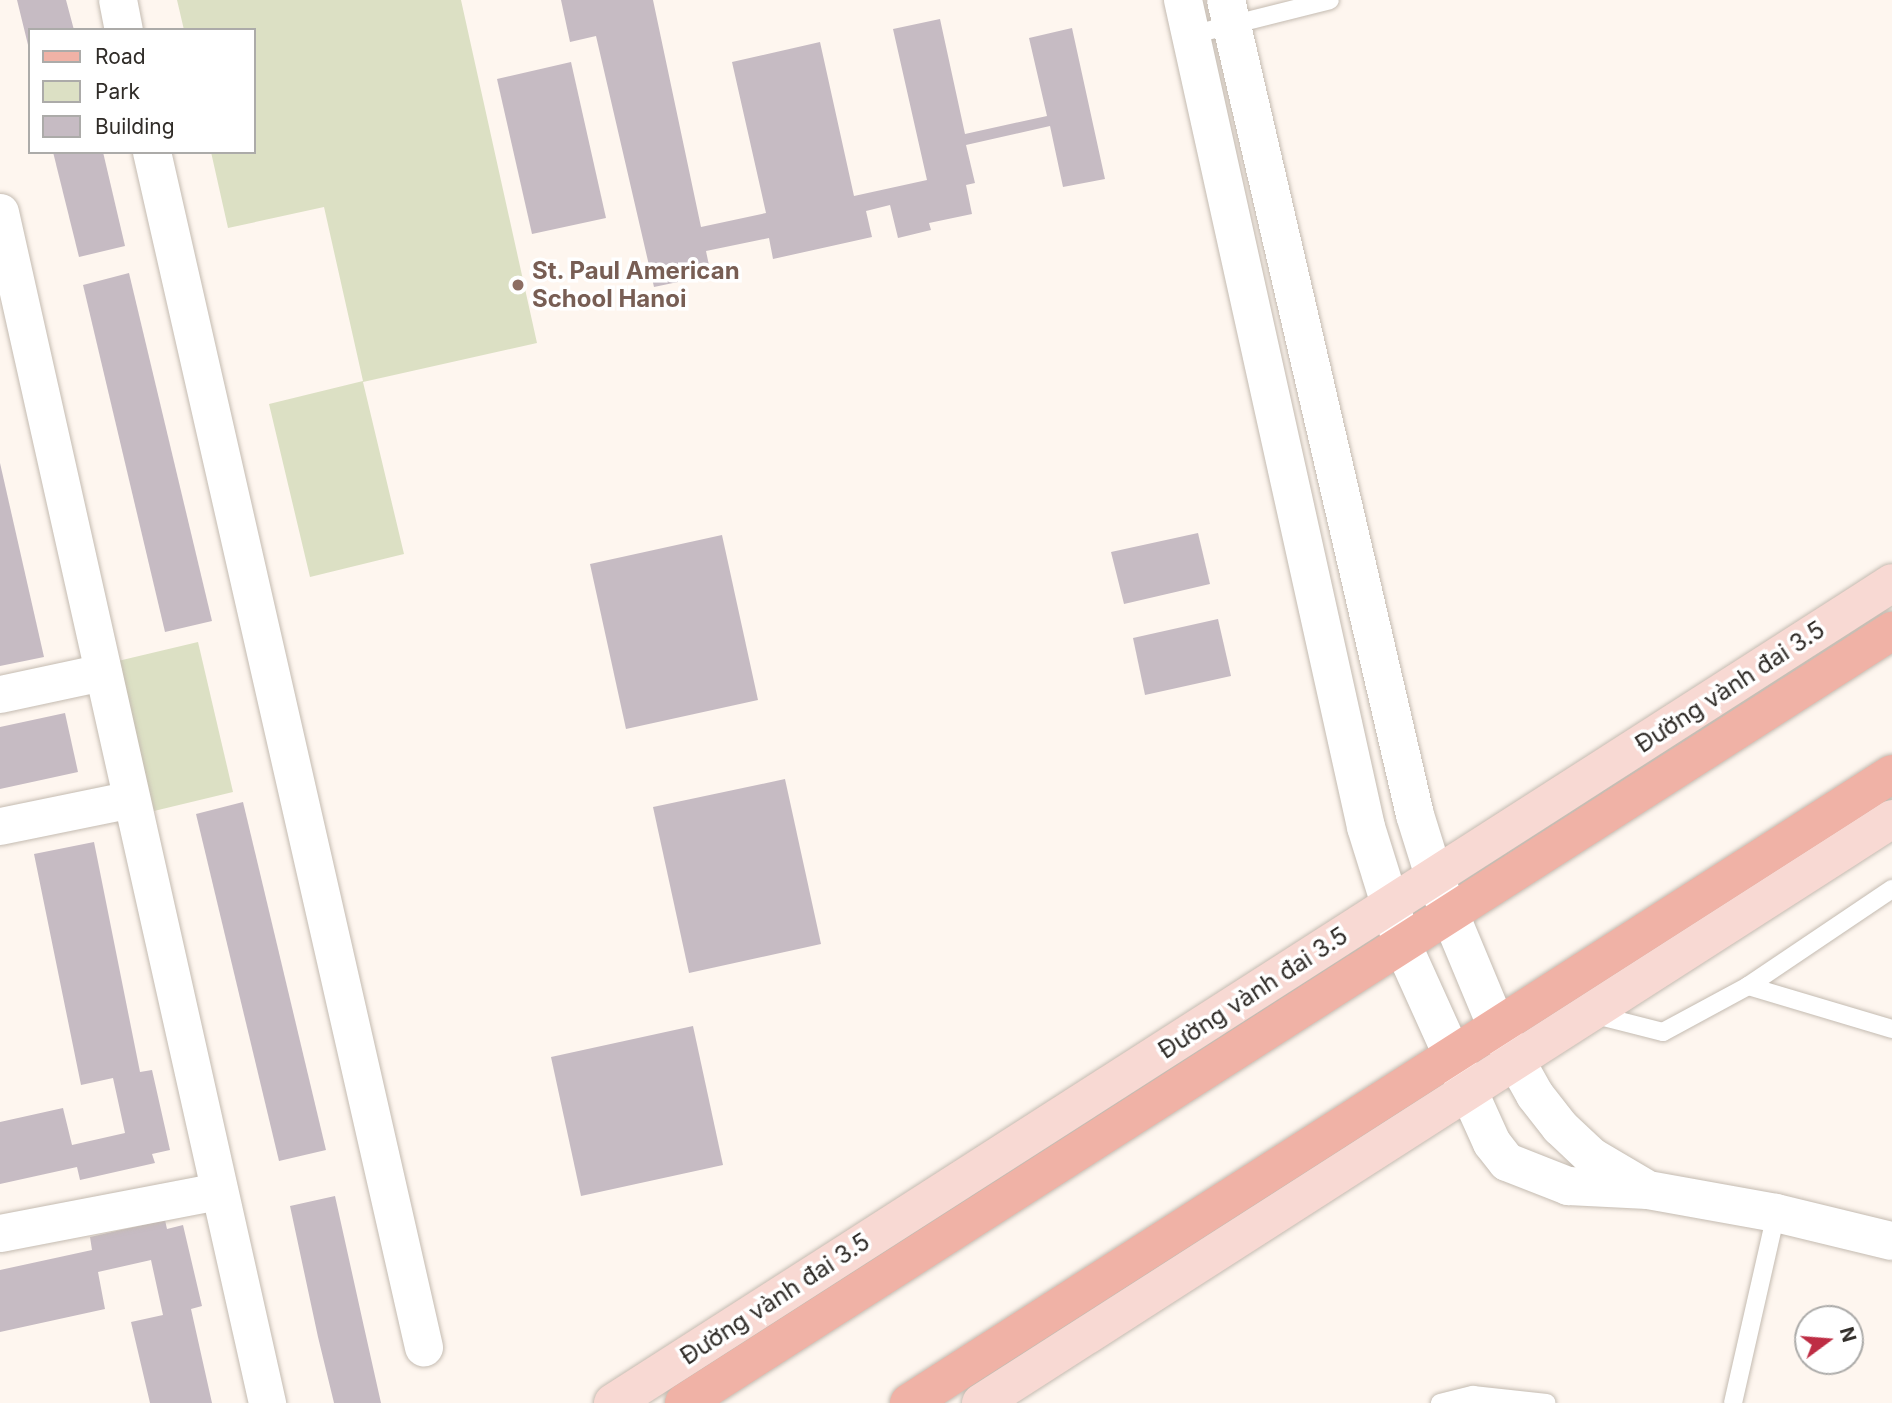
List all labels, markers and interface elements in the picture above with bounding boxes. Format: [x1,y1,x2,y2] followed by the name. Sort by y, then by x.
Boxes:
[28,28,256,154] legend
[95,44,146,69] text: Road
[95,79,140,104] text: Park
[95,114,175,139] text: Building
[532,257,740,313] place label: St. Paul American School Hanoi
[510,277,526,293] marker: St. Paul American School Hanoi
[1630,615,1830,759] street label: Đường vành đai 3.5
[1153,921,1353,1065] street label: Đường vành đai 3.5
[675,1227,875,1371] street label: Đường vành đai 3.5
[1794,1305,1864,1375] north arrow
[1835,1324,1861,1345] text: N

